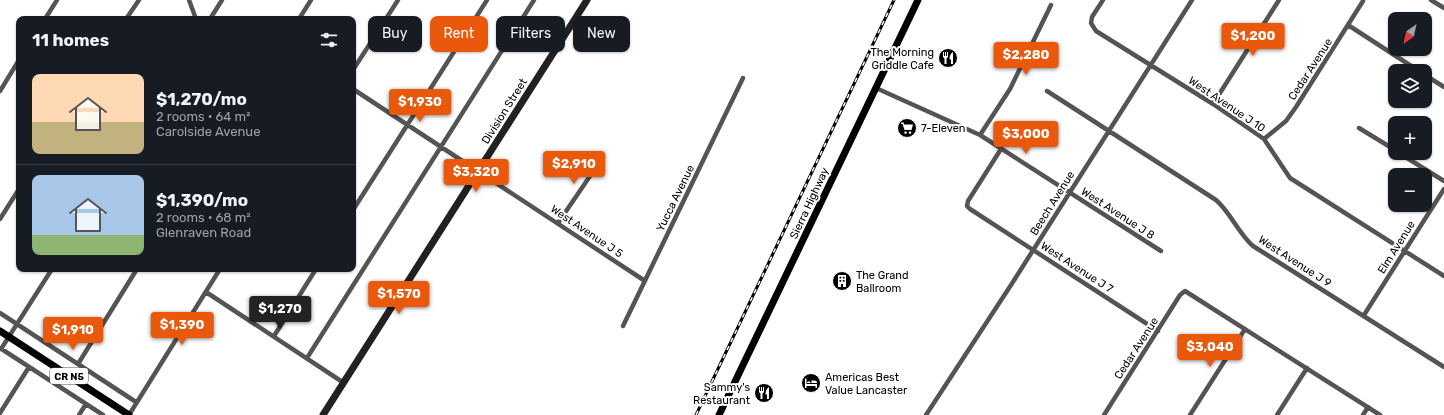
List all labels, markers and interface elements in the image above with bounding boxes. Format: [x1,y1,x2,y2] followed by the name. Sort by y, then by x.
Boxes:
[1388,12,1432,56] north arrow
[1388,12,1432,212] map controls
[368,16,422,52] chip: Buy
[430,16,488,52] chip: Rent
[496,16,565,52] chip: Filters
[573,16,630,52] chip: New
[1220,23,1286,57] pin: $1,200
[1231,28,1275,43] text: $1,200
[318,29,340,51] icon: filters
[32,30,109,50] text: 11 homes
[1286,36,1335,103] street label: Cedar Avenue
[993,42,1059,76] pin: $2,280
[871,46,934,72] place label: The Morning Griddle Cafe
[937,47,959,69] restaurant icon: The Morning Griddle Cafe
[1003,47,1049,62] text: $2,280
[1388,64,1432,108] button: layers
[1186,74,1268,135] street label: West Avenue J 10
[479,76,530,146] street label: Division Street
[156,89,247,109] text: $1,270/mo
[387,89,453,123] pin: $1,930
[64,90,112,138] icon: home
[398,94,442,109] text: $1,930
[156,109,251,124] text: 2 rooms · 64 m²
[1388,116,1432,160] button: +
[896,117,918,139] supermarket icon: 7-Eleven
[993,121,1059,155] pin: $3,000
[921,122,966,135] place label: 7-Eleven
[156,124,260,139] text: Carolside Avenue
[1002,126,1050,141] text: $3,000
[541,151,607,185] pin: $2,910
[552,156,596,171] text: $2,910
[443,159,509,193] pin: $3,320
[654,163,697,234] street label: Yucca Avenue
[453,164,499,179] text: $3,320
[787,166,832,241] street label: Sierra Highway
[1388,168,1432,212] button: −
[1027,169,1077,238] street label: Beech Avenue
[1079,185,1157,242] street label: West Avenue J 8
[156,190,248,210] text: $1,390/mo
[64,191,112,239] icon: home
[548,202,626,261] street label: West Avenue J 5
[156,210,251,225] text: 2 rooms · 68 m²
[1375,218,1418,276] street label: Elm Avenue
[156,225,251,240] text: Glenraven Road
[1256,233,1334,290] street label: West Avenue J 9
[1038,239,1116,296] street label: West Avenue J 7
[856,269,909,295] place label: The Grand Ballroom
[831,270,853,292] building icon: The Grand Ballroom
[366,281,432,315] pin: $1,570
[377,286,421,301] text: $1,570
[247,296,313,330] pin: $1,270
[258,301,302,316] text: $1,270
[149,312,215,346] pin: $1,390
[1112,315,1161,382] street label: Cedar Avenue
[40,317,106,351] pin: $1,910
[160,317,204,332] text: $1,390
[52,322,94,337] text: $1,910
[1177,334,1243,368] pin: $3,040
[1186,339,1234,354] text: $3,040
[50,368,88,384] road number: CR N5
[825,371,908,397] place label: Americas Best Value Lancaster
[800,372,822,394] hotel icon: Americas Best Value Lancaster
[693,381,751,407] place label: Sammy's Restaurant
[753,382,775,404] restaurant icon: Sammy's Restaurant

